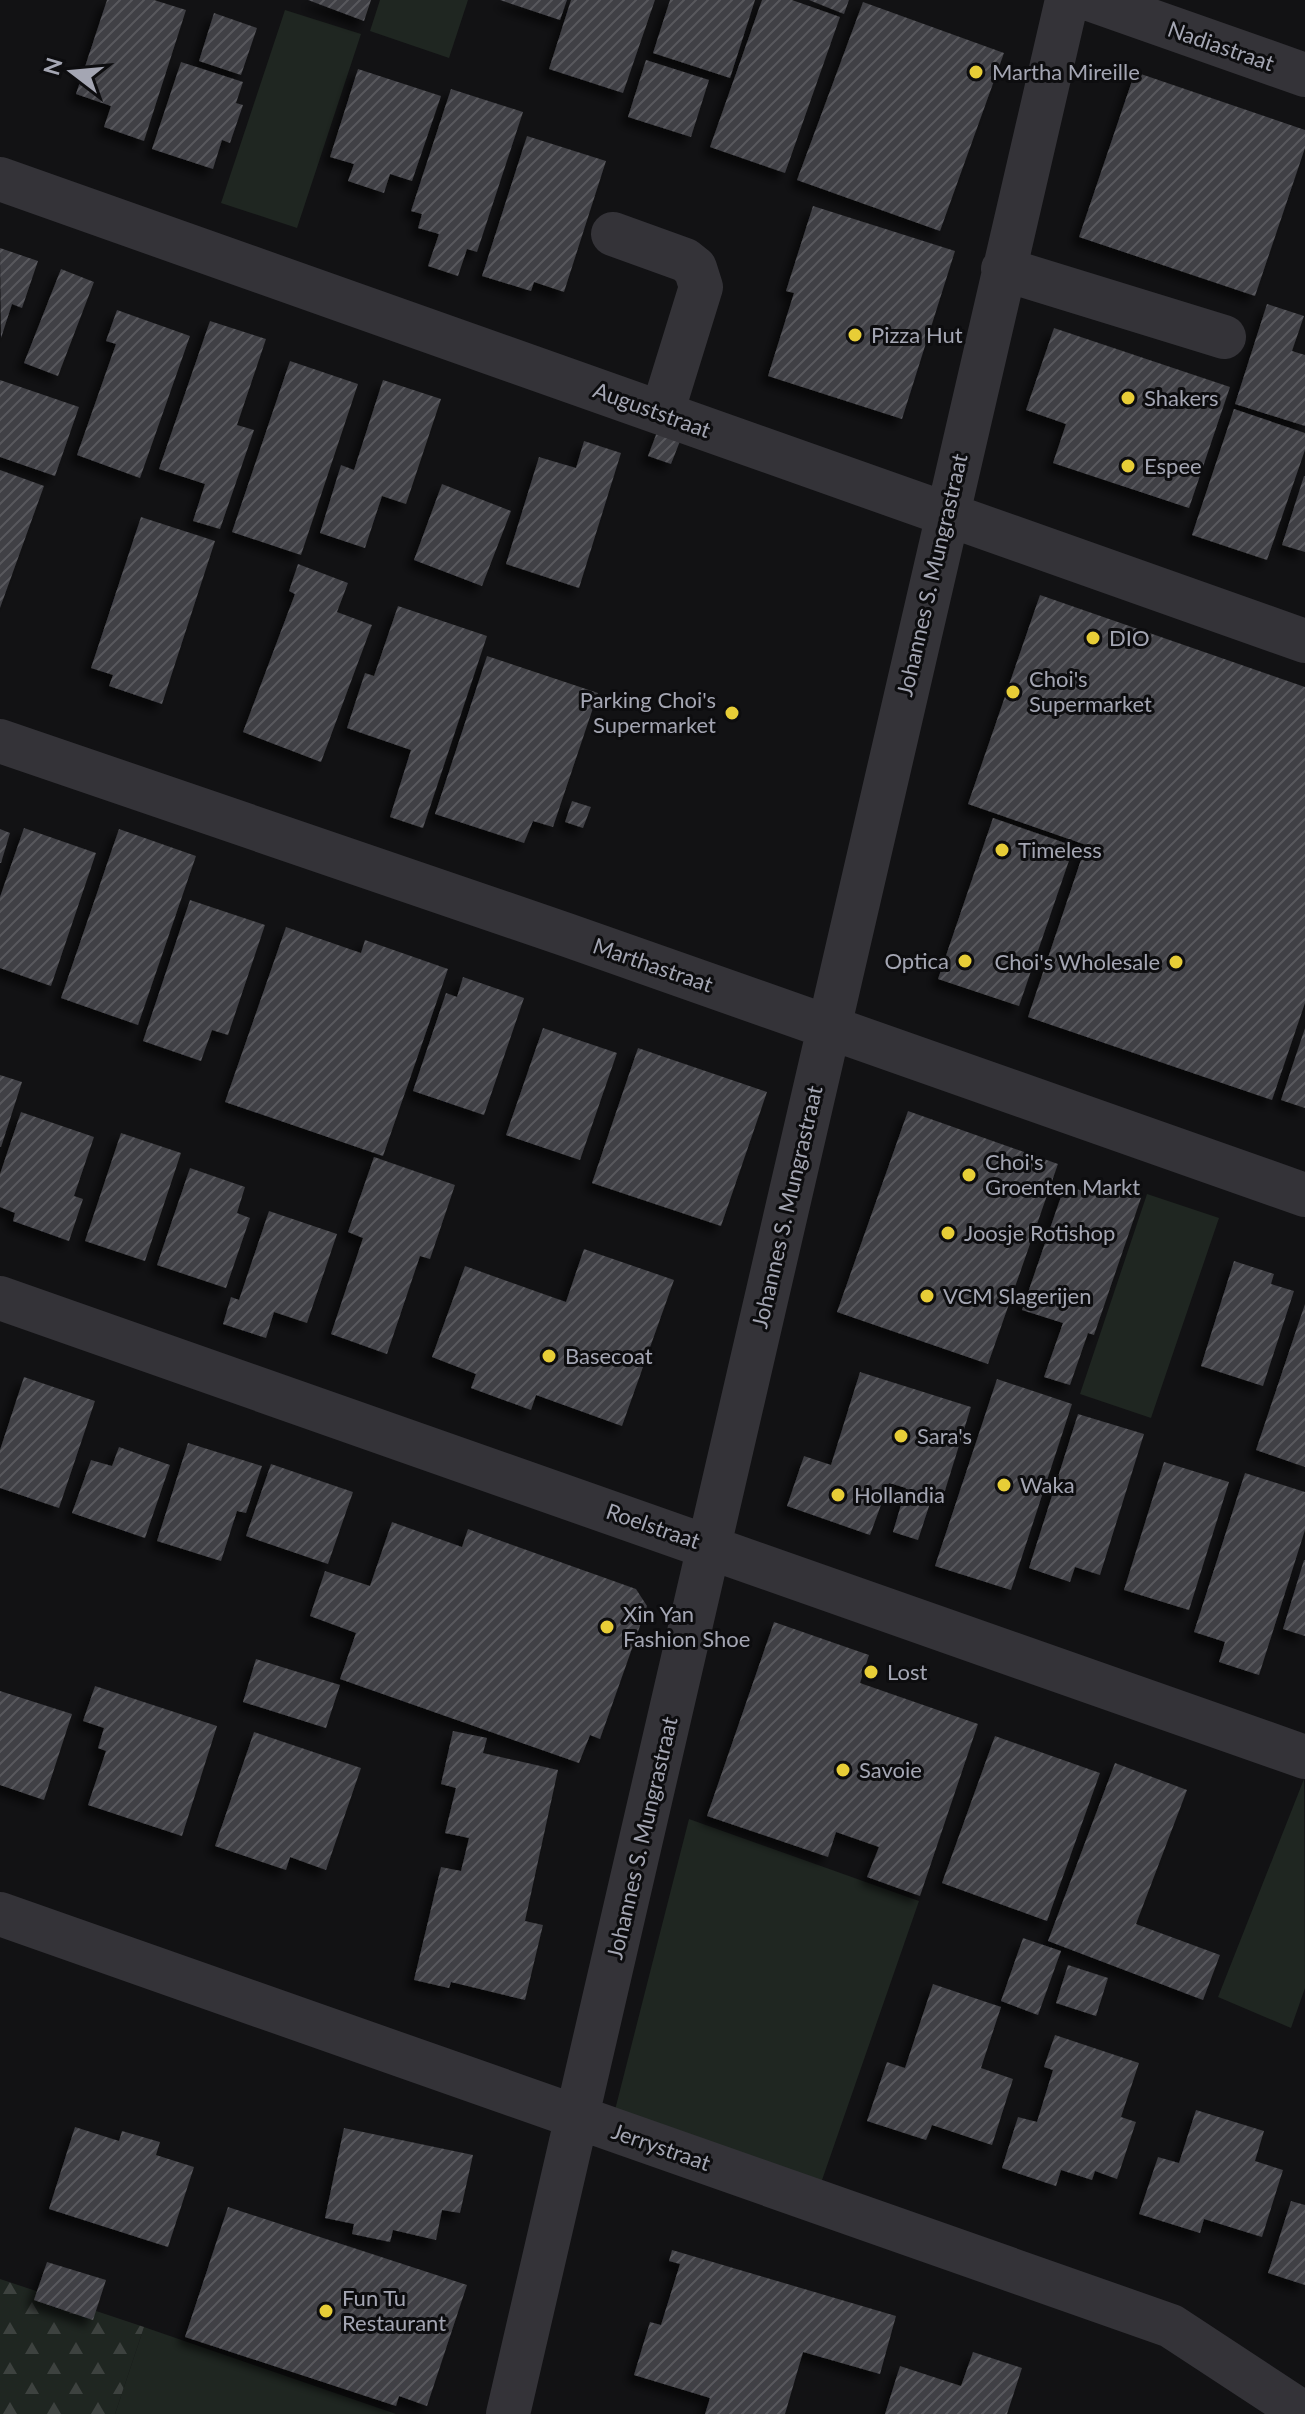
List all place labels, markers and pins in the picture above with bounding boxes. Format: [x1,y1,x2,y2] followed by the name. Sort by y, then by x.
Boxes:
[992,58,1140,85] place label: Martha Mireille
[967,63,985,81] marker: Martha Mireille
[871,321,963,348] place label: Pizza Hut
[846,326,864,344] marker: Pizza Hut
[1144,384,1219,411] place label: Shakers
[1119,389,1137,407] marker: Shakers
[1144,452,1202,479] place label: Espee
[1119,457,1137,475] marker: Espee
[1109,624,1150,651] place label: DIO
[1084,629,1102,647] marker: DIO
[1029,665,1152,717] place label: Choi's Supermarket
[1004,683,1022,701] marker: Choi's Supermarket
[580,686,716,738] place label: Parking Choi's Supermarket
[723,704,741,722] marker: Parking Choi's Supermarket
[1018,836,1102,863] place label: Timeless
[993,841,1011,859] marker: Timeless
[884,947,949,974] place label: Optica
[995,948,1160,975] place label: Choi's Wholesale
[956,952,974,970] marker: Optica
[1167,953,1185,971] marker: Choi's Wholesale
[985,1148,1140,1200] place label: Choi's Groenten Markt
[960,1166,978,1184] marker: Choi's Groenten Markt
[964,1219,1115,1246] place label: Joosje Rotishop
[939,1224,957,1242] marker: Joosje Rotishop
[943,1282,1091,1309] place label: VCM Slagerijen
[918,1287,936,1305] marker: VCM Slagerijen
[565,1342,653,1369] place label: Basecoat
[540,1347,558,1365] marker: Basecoat
[917,1422,972,1449] place label: Sara's
[892,1427,910,1445] marker: Sara's
[1020,1471,1075,1498] place label: Waka
[995,1476,1013,1494] marker: Waka
[854,1481,945,1508] place label: Hollandia
[829,1486,847,1504] marker: Hollandia
[623,1600,750,1652] place label: Xin Yan Fashion Shoe
[598,1618,616,1636] marker: Xin Yan Fashion Shoe
[887,1658,927,1685] place label: Lost
[862,1663,880,1681] marker: Lost
[859,1756,922,1783] place label: Savoie
[834,1761,852,1779] marker: Savoie
[342,2284,446,2336] place label: Fun Tu Restaurant
[317,2302,335,2320] marker: Fun Tu Restaurant

